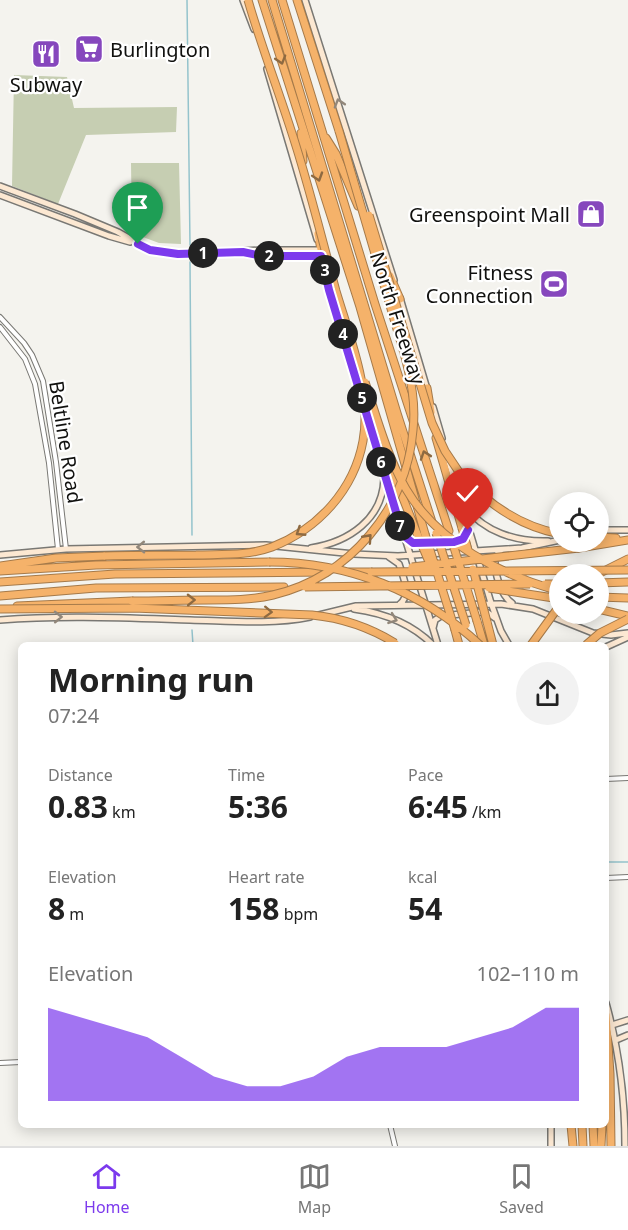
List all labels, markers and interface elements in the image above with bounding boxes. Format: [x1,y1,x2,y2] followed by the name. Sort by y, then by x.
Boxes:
[73,33,105,65] supermarket icon: Burlington
[110,36,210,63] place label: Burlington
[30,38,62,70] restaurant icon: Subway
[274,54,286,65] one-way arrow
[10,71,83,98] place label: Subway
[333,98,346,109] one-way arrow
[311,171,323,182] one-way arrow
[112,182,163,244] pin
[121,191,154,224] icon: arrive
[575,198,607,230] shop icon: Greenspoint Mall
[409,201,570,228] place label: Greenspoint Mall
[188,238,218,268] pin: 1
[254,241,284,271] pin: 2
[198,242,208,264] text: 1
[264,245,274,267] text: 2
[364,248,432,388] street label: North Freeway
[310,255,340,285] pin: 3
[320,259,330,281] text: 3
[426,259,533,309] place label: Fitness Connection
[538,268,570,300] sports icon: Fitness Connection
[328,319,358,349] pin: 4
[338,323,348,345] text: 4
[43,379,89,505] street label: Beltline Road
[347,383,377,413] pin: 5
[357,387,367,409] text: 5
[366,447,396,477] pin: 6
[420,450,433,461] one-way arrow
[376,451,386,473] text: 6
[442,468,493,530] pin
[451,477,484,510] icon: check
[549,492,609,624] map controls
[549,492,609,552] button: locate
[385,511,415,541] pin: 7
[395,515,405,537] text: 7
[296,525,306,537] one-way arrow
[361,534,372,545] one-way arrow
[137,541,146,553] one-way arrow
[549,564,609,624] button: layers
[186,594,195,606] one-way arrow
[264,606,273,619] one-way arrow
[54,611,63,623] one-way arrow
[387,611,398,624] one-way arrow
[48,657,254,702] text: Morning run
[516,662,579,725] button: share
[48,702,99,729] text: 07:24
[48,764,113,786] text: Distance
[228,764,265,786] text: Time
[408,764,443,786] text: Pace
[48,786,108,827] text: 0.83
[228,786,288,827] text: 5:36
[408,786,468,827] text: 6:45
[108,801,136,823] text: km
[468,801,502,823] text: /km
[48,866,116,888] text: Elevation
[228,866,304,888] text: Heart rate
[408,866,437,888] text: kcal
[48,888,65,929] text: 8
[228,888,279,929] text: 158
[408,888,442,929] text: 54
[65,903,84,925] text: m
[279,903,318,925] text: bpm
[48,960,133,987] text: Elevation
[476,960,579,987] text: 102–110 m
[84,1160,130,1218] tab: Home
[298,1160,331,1218] tab: Map
[499,1160,544,1218] tab: Saved

